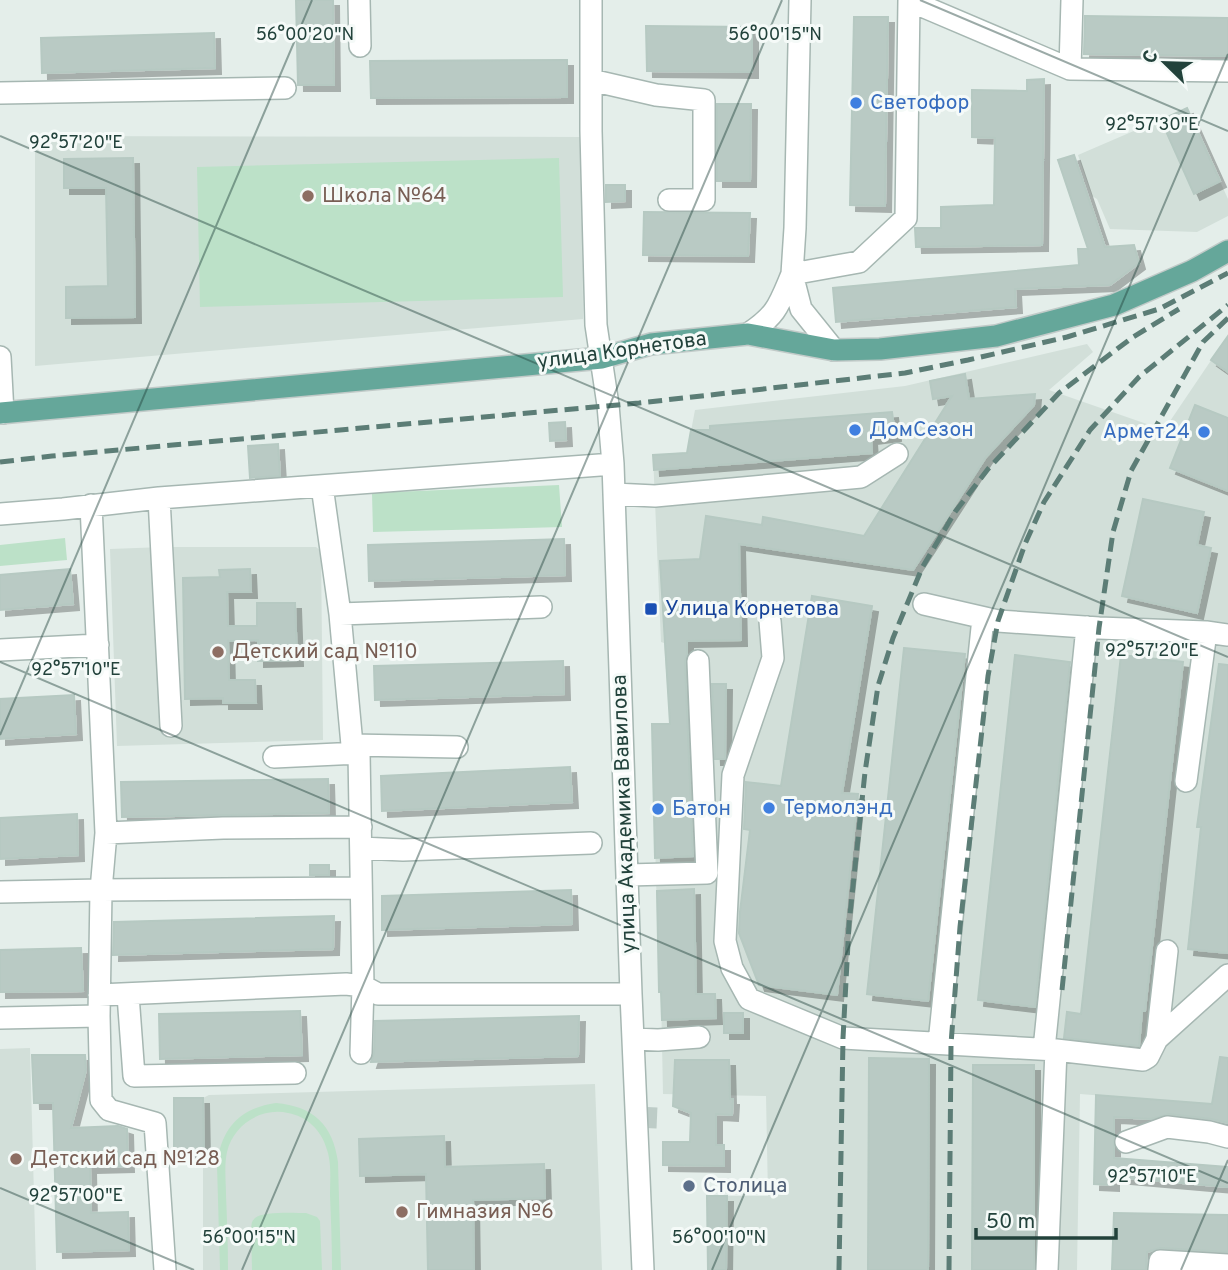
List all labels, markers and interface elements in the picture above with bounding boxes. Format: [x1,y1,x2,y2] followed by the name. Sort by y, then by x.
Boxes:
[256,24,354,47] text: 56°00'20"N
[728,24,822,47] text: 56°00'15"N
[1130,28,1200,98] north arrow
[1138,47,1165,67] text: С
[870,90,969,117] place label: Светофор
[848,95,864,111] marker: Светофор
[1105,114,1199,137] text: 92°57'30"E
[29,132,123,155] text: 92°57'20"E
[322,183,447,210] place label: Школа №64
[300,188,316,204] marker: Школа №64
[536,326,708,376] street label: улица Корнетова
[869,417,974,444] place label: ДомСезон
[1103,419,1190,446] place label: Армет24
[847,422,863,438] marker: ДомСезон
[1196,424,1212,440] marker: Армет24
[665,596,839,623] place label: Улица Корнетова
[643,601,659,617] marker: Улица Корнетова
[232,639,418,666] place label: Детский сад №110
[1105,640,1199,663] text: 92°57'20"E
[210,644,226,660] marker: Детский сад №110
[31,659,121,682] text: 92°57'10"E
[607,674,643,954] street label: улица Академика Вавилова
[783,795,893,822] place label: Термолэнд
[672,796,731,823] place label: Батон
[761,800,777,816] marker: Термолэнд
[650,801,666,817] marker: Батон
[30,1146,220,1173] place label: Детский сад №128
[8,1151,24,1167] marker: Детский сад №128
[1107,1166,1197,1189] text: 92°57'10"E
[703,1173,787,1200] place label: Столица
[681,1178,697,1194] marker: Столица
[29,1185,123,1208] text: 92°57'00"E
[976,1196,1116,1240] scale bar
[416,1199,554,1226] place label: Гимназия №6
[394,1204,410,1220] marker: Гимназия №6
[986,1209,1035,1236] text: 50 m
[202,1227,296,1250] text: 56°00'15"N
[672,1227,766,1250] text: 56°00'10"N

